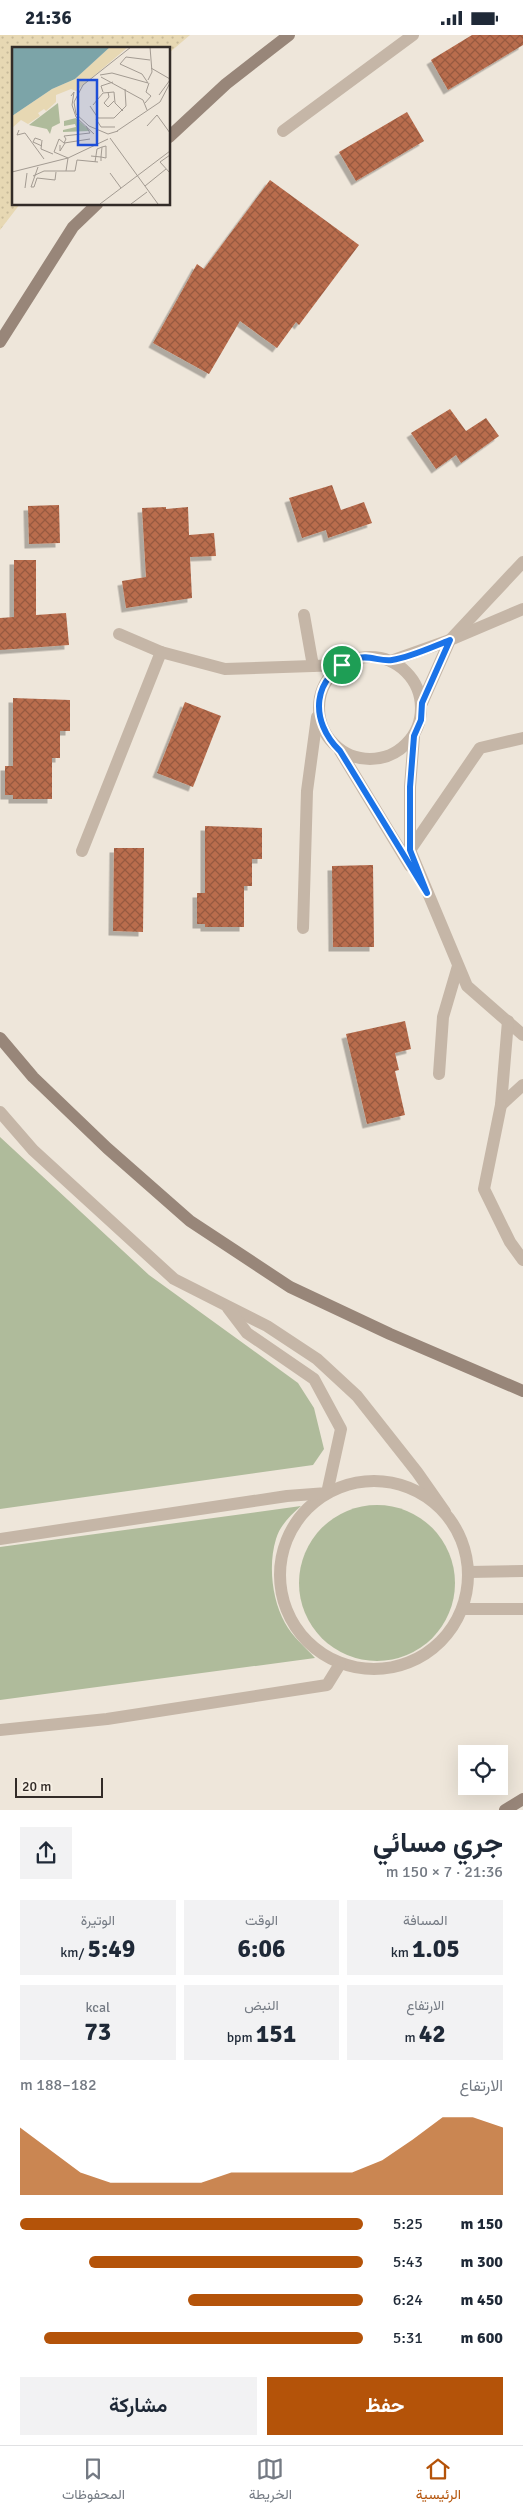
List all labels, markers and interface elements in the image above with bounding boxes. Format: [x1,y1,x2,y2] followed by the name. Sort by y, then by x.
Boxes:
[25,6,72,30] text: 21:36
[12,47,170,205] inset map
[321,644,363,686] pin
[328,651,356,679] icon: arrive
[458,1745,508,1795] map controls
[458,1745,508,1795] button: locate
[15,1775,102,1798] scale bar
[22,1778,51,1795] text: 20 m
[373,1826,503,1860] text: جري مسائي
[20,1827,72,1879] button: share
[386,1862,503,1882] text: 21:36 · 7 × 150 m
[81,1912,115,1929] text: الوتيرة
[245,1912,278,1929] text: الوقت
[403,1912,447,1929] text: المسافة
[87,1933,135,1964] text: 5:49
[238,1933,285,1964] text: 6:06
[412,1933,460,1964] text: 1.05
[60,1944,87,1961] text: /km
[391,1944,412,1961] text: km
[244,1997,279,2014] text: النبض
[406,1997,444,2014] text: الارتفاع
[86,1999,110,2016] text: kcal
[84,2016,111,2047] text: 73
[256,2018,296,2049] text: 151
[419,2018,446,2049] text: 42
[227,2029,256,2046] text: bpm
[405,2029,419,2046] text: m
[20,2075,97,2095] text: 182–188 m
[460,2076,503,2096] text: الارتفاع
[393,2214,423,2234] text: 5:25
[461,2214,503,2234] text: 150 m
[393,2252,423,2272] text: 5:43
[461,2252,503,2272] text: 300 m
[393,2290,423,2310] text: 6:24
[461,2290,503,2310] text: 450 m
[393,2328,423,2348] text: 5:31
[461,2328,503,2348] text: 600 m
[20,2377,257,2435] button: مشاركة
[267,2377,503,2435] button: حفظ
[62,2455,125,2507] tab: المحفوظات
[249,2455,292,2507] tab: الخريطة
[416,2455,461,2507] tab: الرئيسية

